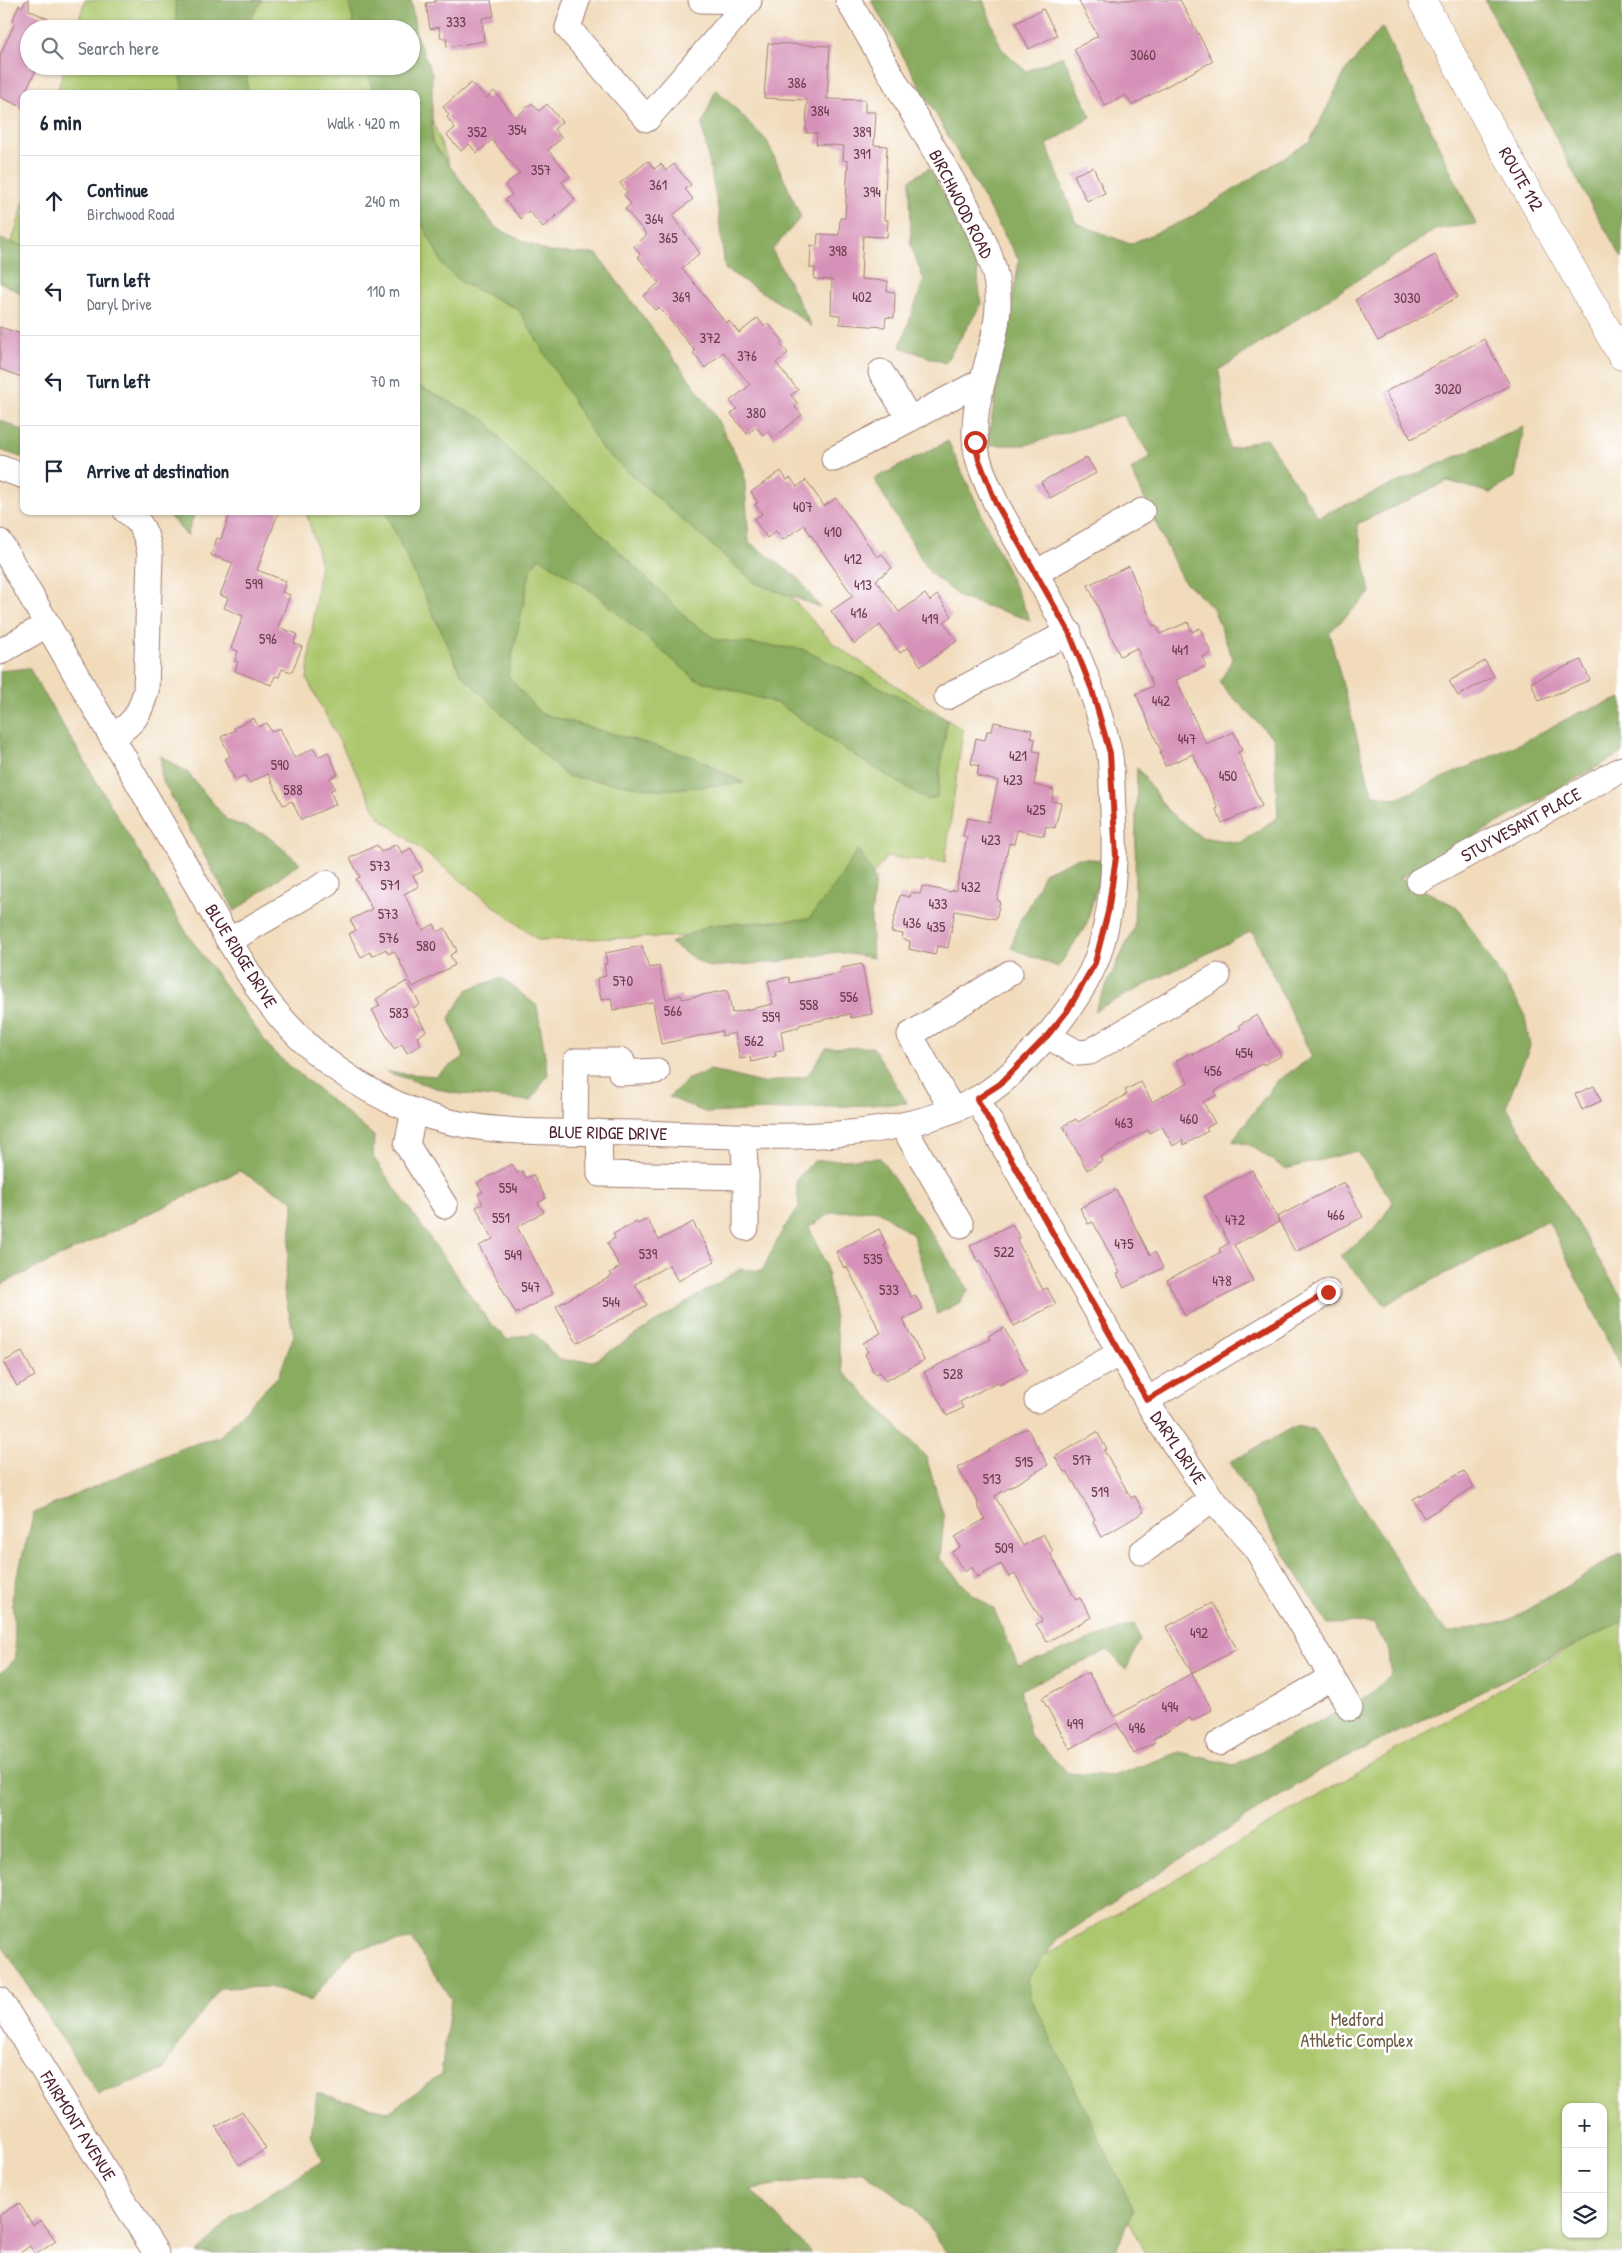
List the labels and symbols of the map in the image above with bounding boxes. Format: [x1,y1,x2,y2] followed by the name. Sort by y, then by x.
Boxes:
[446,11,466,32] house number: 333
[1130,44,1156,65] house number: 3060
[787,72,807,93] house number: 386
[811,100,830,121] house number: 384
[508,119,527,140] house number: 354
[467,121,487,142] house number: 352
[853,121,872,142] house number: 389
[1493,142,1550,216] street label: ROUTE 112
[853,143,871,164] house number: 391
[923,145,1000,263] street label: BIRCHWOOD ROAD
[531,159,551,180] house number: 357
[649,174,667,195] house number: 361
[863,181,881,202] house number: 394
[645,208,664,229] house number: 364
[658,227,678,248] house number: 365
[829,240,847,261] house number: 398
[672,286,691,307] house number: 369
[852,286,872,307] house number: 402
[1394,287,1421,308] house number: 3030
[699,327,721,348] house number: 372
[737,345,757,366] house number: 376
[1434,378,1462,399] house number: 3020
[746,402,766,423] house number: 380
[964,431,987,454] route start
[793,496,813,517] house number: 407
[824,521,842,542] house number: 410
[844,548,862,569] house number: 412
[245,573,263,594] house number: 599
[854,574,872,595] house number: 413
[850,602,868,623] house number: 416
[922,608,939,629] house number: 419
[259,628,277,649] house number: 596
[1172,639,1188,660] house number: 441
[1152,690,1170,711] house number: 442
[1178,728,1196,749] house number: 447
[1009,745,1027,766] house number: 421
[271,754,290,775] house number: 590
[1219,765,1238,786] house number: 450
[1003,769,1023,790] house number: 423
[283,779,303,800] house number: 588
[1456,781,1585,868] street label: STUYVESANT PLACE
[1027,799,1046,820] house number: 425
[981,829,1001,850] house number: 423
[370,855,391,876] house number: 573
[380,874,400,895] house number: 571
[961,876,981,897] house number: 432
[928,893,948,914] house number: 433
[199,899,283,1013] street label: BLUE RIDGE DRIVE
[378,903,399,924] house number: 573
[903,912,921,933] house number: 436
[927,916,946,937] house number: 435
[379,927,399,948] house number: 576
[416,935,436,956] house number: 580
[613,970,634,991] house number: 570
[840,986,858,1007] house number: 556
[799,994,819,1015] house number: 558
[664,1000,682,1021] house number: 566
[389,1002,409,1023] house number: 583
[762,1006,781,1027] house number: 559
[744,1030,764,1051] house number: 562
[1235,1042,1253,1063] house number: 454
[1204,1060,1222,1081] house number: 456
[1180,1108,1198,1129] house number: 460
[1115,1112,1133,1133] house number: 463
[549,1119,668,1146] street label: BLUE RIDGE DRIVE
[499,1177,518,1198] house number: 554
[1327,1204,1345,1225] house number: 466
[492,1207,510,1228] house number: 551
[1225,1209,1245,1230] house number: 472
[1114,1233,1134,1254] house number: 475
[994,1241,1014,1262] house number: 522
[639,1243,658,1264] house number: 539
[504,1244,522,1265] house number: 549
[863,1248,883,1269] house number: 535
[1212,1270,1232,1291] house number: 478
[521,1276,541,1297] house number: 547
[879,1279,899,1300] house number: 533
[1317,1281,1340,1304] route end
[602,1291,620,1312] house number: 544
[943,1363,963,1384] house number: 528
[1145,1406,1212,1489] street label: DARYL DRIVE
[1072,1449,1092,1470] house number: 517
[1015,1451,1034,1472] house number: 515
[983,1468,1002,1489] house number: 513
[1091,1481,1109,1502] house number: 519
[995,1537,1014,1558] house number: 509
[1190,1622,1208,1643] house number: 492
[1162,1696,1179,1717] house number: 494
[1067,1713,1084,1734] house number: 499
[1128,1717,1146,1738] house number: 496
[1301,2007,1413,2053] park label: Medford Athletic Complex
[34,2065,122,2185] street label: FAIRMONT AVENUE

